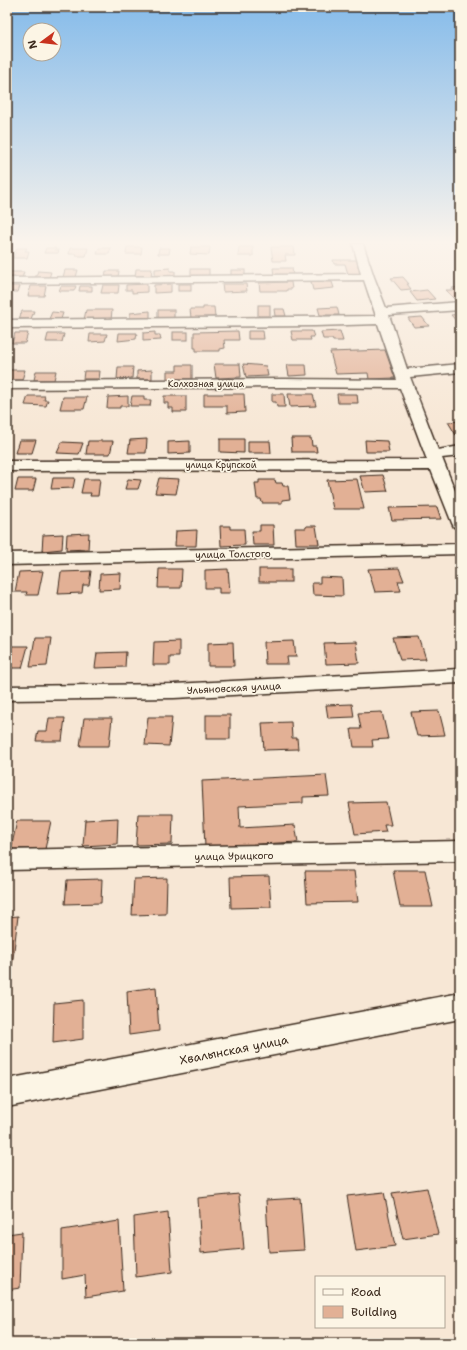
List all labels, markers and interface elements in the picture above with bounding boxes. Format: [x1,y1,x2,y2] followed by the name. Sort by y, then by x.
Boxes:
[22,22,62,62] north arrow
[24,38,41,51] text: N
[168,378,245,390] street label: Колхозная улица
[185,459,257,471] street label: улица Крупской
[195,547,271,561] street label: улица Толстого
[187,679,282,697] street label: Ульяновская улица
[194,849,274,863] street label: улица Урицкого
[178,1032,290,1068] street label: Хвалынская улица
[315,1276,445,1328] legend
[351,1284,382,1300] text: Road
[351,1304,397,1320] text: Building

